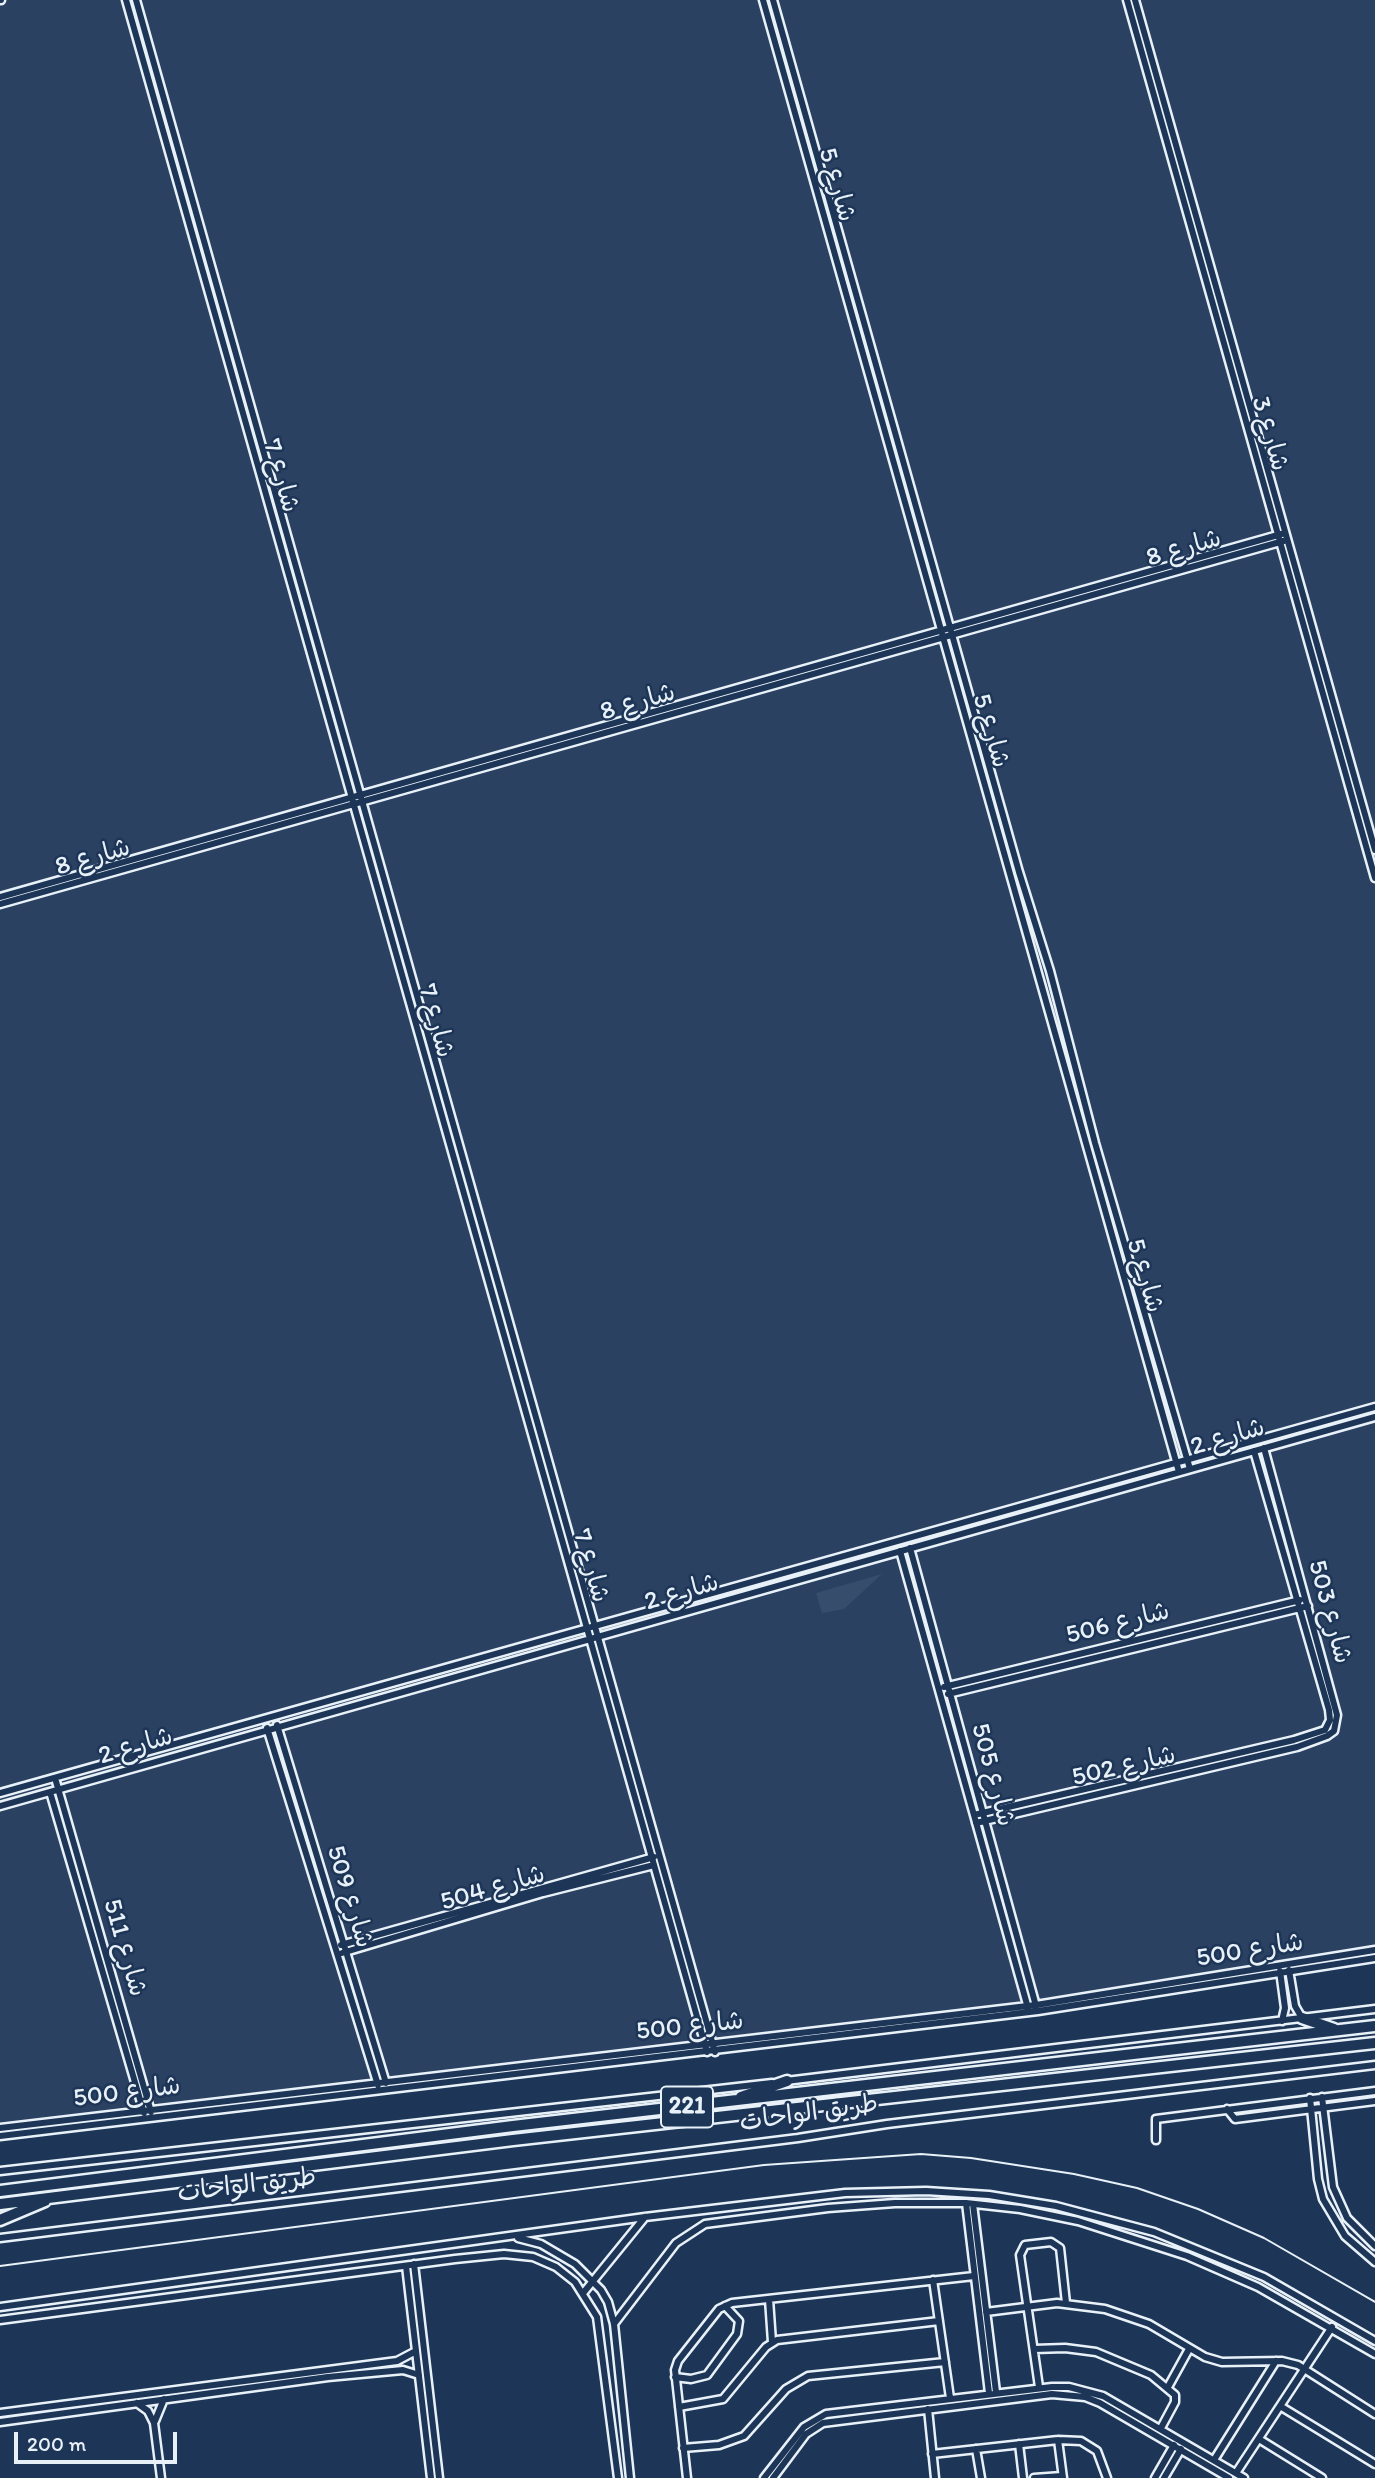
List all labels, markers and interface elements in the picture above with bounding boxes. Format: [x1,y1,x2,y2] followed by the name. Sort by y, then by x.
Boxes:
[811,144,861,226] street label: شارع 5
[1243,393,1295,475] street label: شارع 3
[255,436,305,516] street label: شارع 7
[1143,523,1225,575] street label: شارع 8
[597,677,679,729] street label: شارع 8
[965,690,1015,772] street label: شارع 5
[52,832,134,884] street label: شارع 8
[410,981,460,1061] street label: شارع 7
[1119,1235,1169,1317] street label: شارع 5
[1187,1413,1269,1463] street label: شارع 2
[565,1526,615,1606] street label: شارع 7
[1300,1557,1358,1667] street label: شارع 503
[641,1568,723,1618] street label: شارع 2
[1063,1596,1173,1652] street label: شارع 506
[963,1720,1021,1830] street label: شارع 505
[95,1722,177,1772] street label: شارع 2
[1069,1740,1179,1794] street label: شارع 502
[319,1842,379,1952] street label: شارع 509
[437,1859,549,1919] street label: شارع 504
[95,1896,153,2000] street label: شارع 511
[1194,1927,1306,1975] street label: شارع 500
[635,2006,745,2048] street label: شارع 500
[72,2071,182,2115] street label: شارع 500
[661,2086,713,2128] road number: 221
[738,2089,880,2139] street label: طريق الواحات
[176,2162,318,2210] street label: طريق الواحات
[18,2418,180,2462] scale bar
[27,2431,86,2456] text: 200 m

